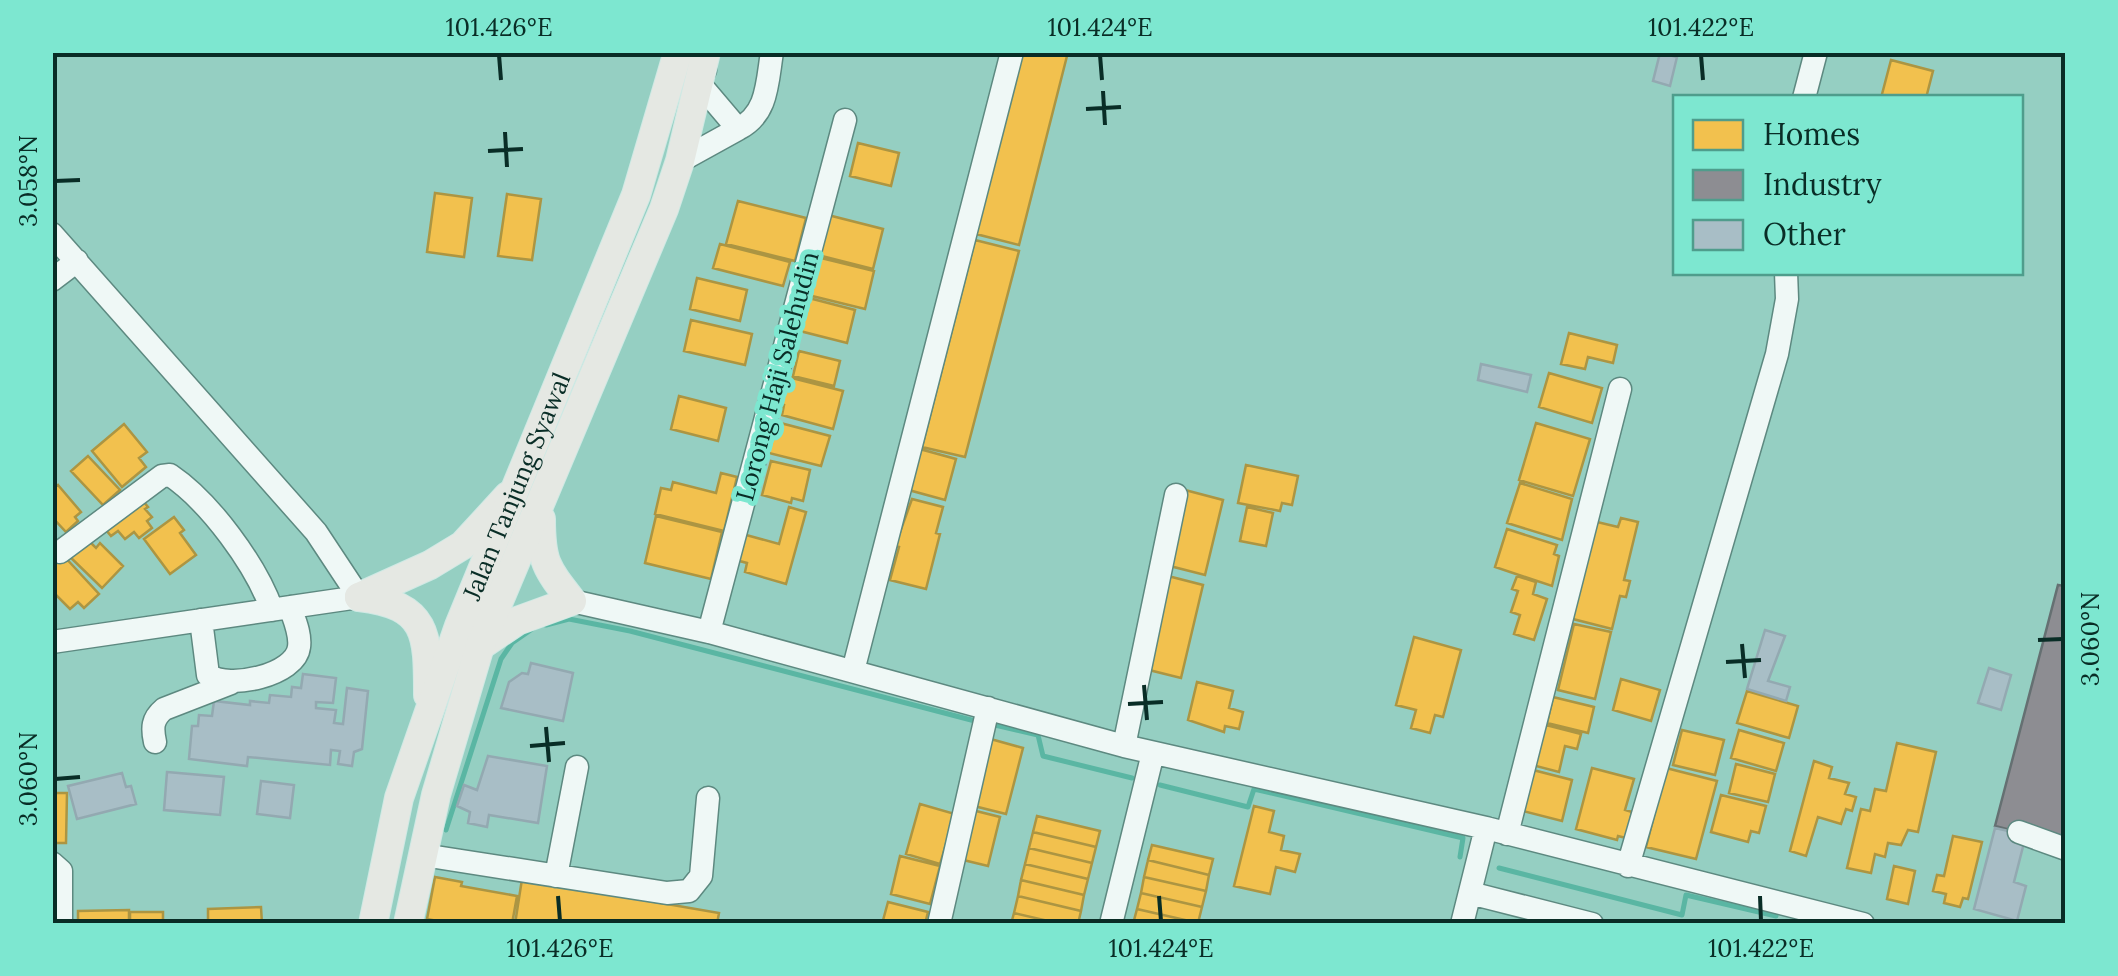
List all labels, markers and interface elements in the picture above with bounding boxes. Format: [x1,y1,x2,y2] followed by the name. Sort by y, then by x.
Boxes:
[446,11,552,43] text: 101.426°E
[1047,11,1153,43] text: 101.424°E
[1648,11,1754,43] text: 101.422°E
[1673,95,2023,275] legend
[1763,115,1860,153] text: Homes
[12,135,44,227] text: 3.058°N
[1763,165,1882,204] text: Industry
[1763,215,1846,253] text: Other
[728,248,826,504] street label: Lorong Haji Salehudin
[455,368,577,606] street label: Jalan Tanjung Syawal
[2074,592,2106,686] text: 3.060°N
[12,732,44,826] text: 3.060°N
[507,932,613,964] text: 101.426°E
[1108,932,1214,964] text: 101.424°E
[1708,932,1814,964] text: 101.422°E

